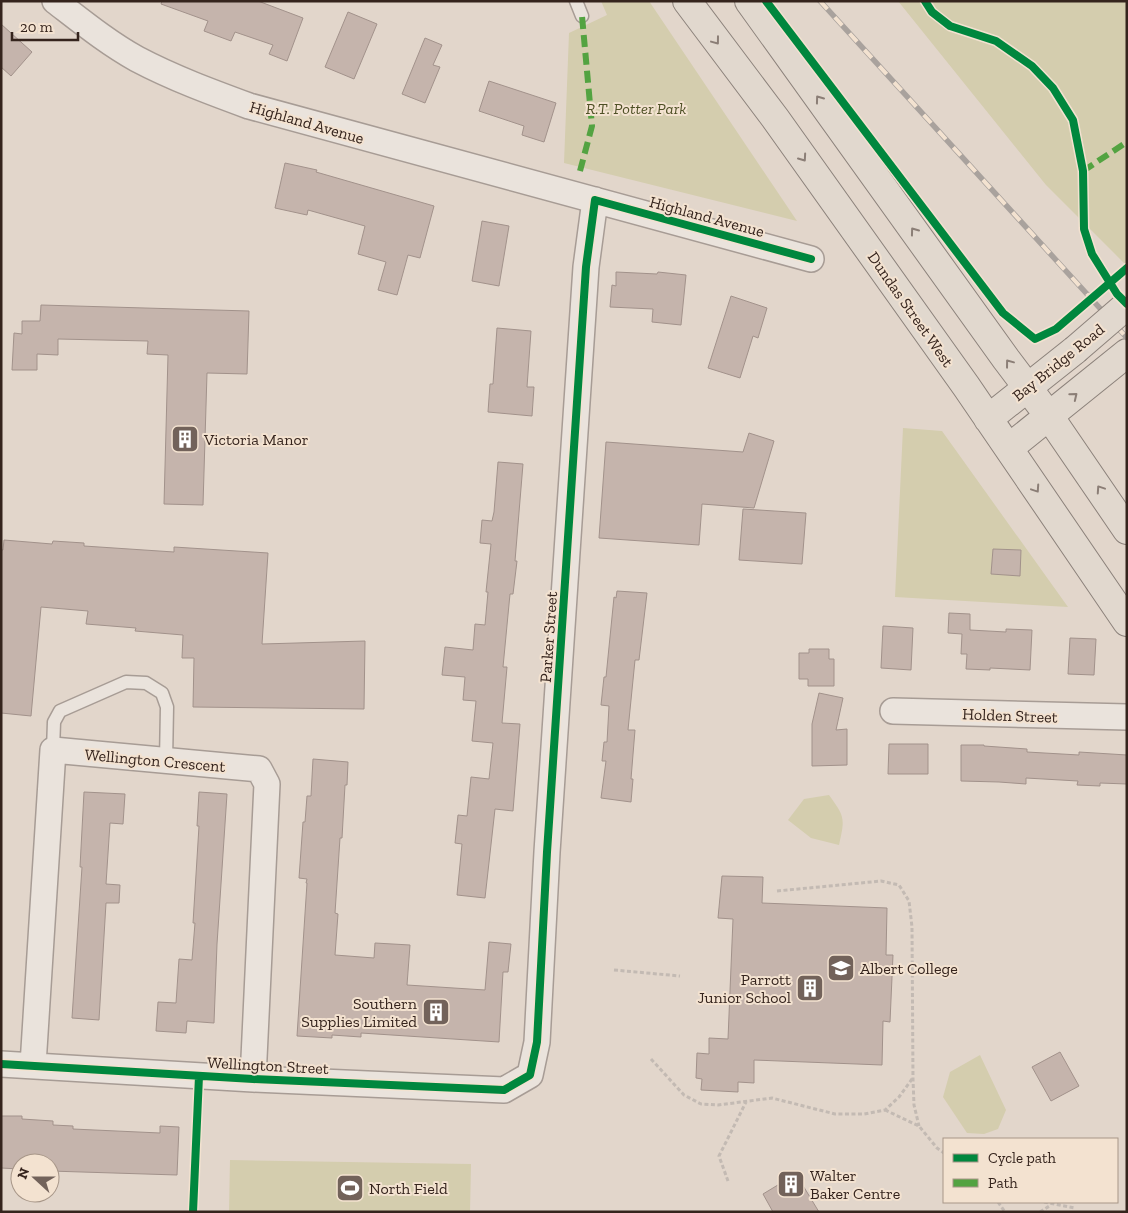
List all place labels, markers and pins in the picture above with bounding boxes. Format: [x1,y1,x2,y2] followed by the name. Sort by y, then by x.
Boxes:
[170,424,200,454] building icon: Victoria Manor
[203,430,309,449] place label: Victoria Manor
[826,953,856,983] school or university icon: Albert College
[860,959,958,978] place label: Albert College
[698,970,791,1007] place label: Parrott Junior School
[795,973,825,1003] building icon: Parrott Junior School
[301,994,418,1031] place label: Southern Supplies Limited
[421,997,451,1027] building icon: Southern Supplies Limited
[810,1166,900,1203] place label: Walter Baker Centre
[776,1169,806,1199] building icon: Walter Baker Centre
[335,1173,365,1203] sports icon: North Field
[369,1179,448,1198] place label: North Field

